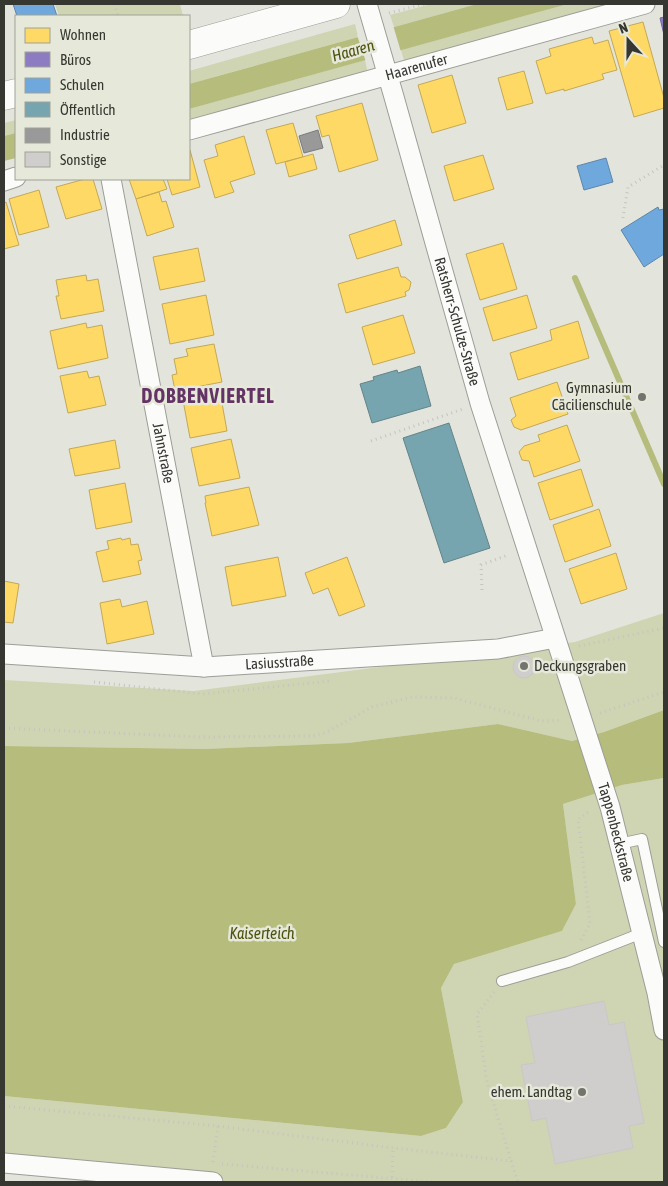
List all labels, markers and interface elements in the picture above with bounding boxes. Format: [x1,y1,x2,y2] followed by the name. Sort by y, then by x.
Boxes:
[15,15,190,180] legend
[603,15,653,65] north arrow
[617,19,630,37] text: N
[60,26,106,43] text: Wohnen
[330,35,377,65] water label: Haaren
[383,50,450,83] street label: Haarenufer
[60,51,91,68] text: Büros
[60,76,104,93] text: Schulen
[60,101,116,118] text: Öffentlich
[60,126,110,143] text: Industrie
[60,151,107,168] text: Sonstige
[431,255,484,388] street label: Ratsherr-Schulze-Straße
[552,379,632,413] place label: Gymnasium Cäcilienschule
[141,384,275,407] district label: DOBBENVIERTEL
[636,391,648,403] marker: Gymnasium Cäcilienschule
[150,421,178,485] street label: Jahnstraße
[245,651,314,672] street label: Lasiusstraße
[534,657,626,674] place label: Deckungsgraben
[518,660,530,672] marker: Deckungsgraben
[595,781,638,883] street label: Tappenbeckstraße
[229,924,295,942] water label: Kaiserteich
[491,1083,573,1100] place label: ehem. Landtag
[576,1086,588,1098] marker: ehem. Landtag

